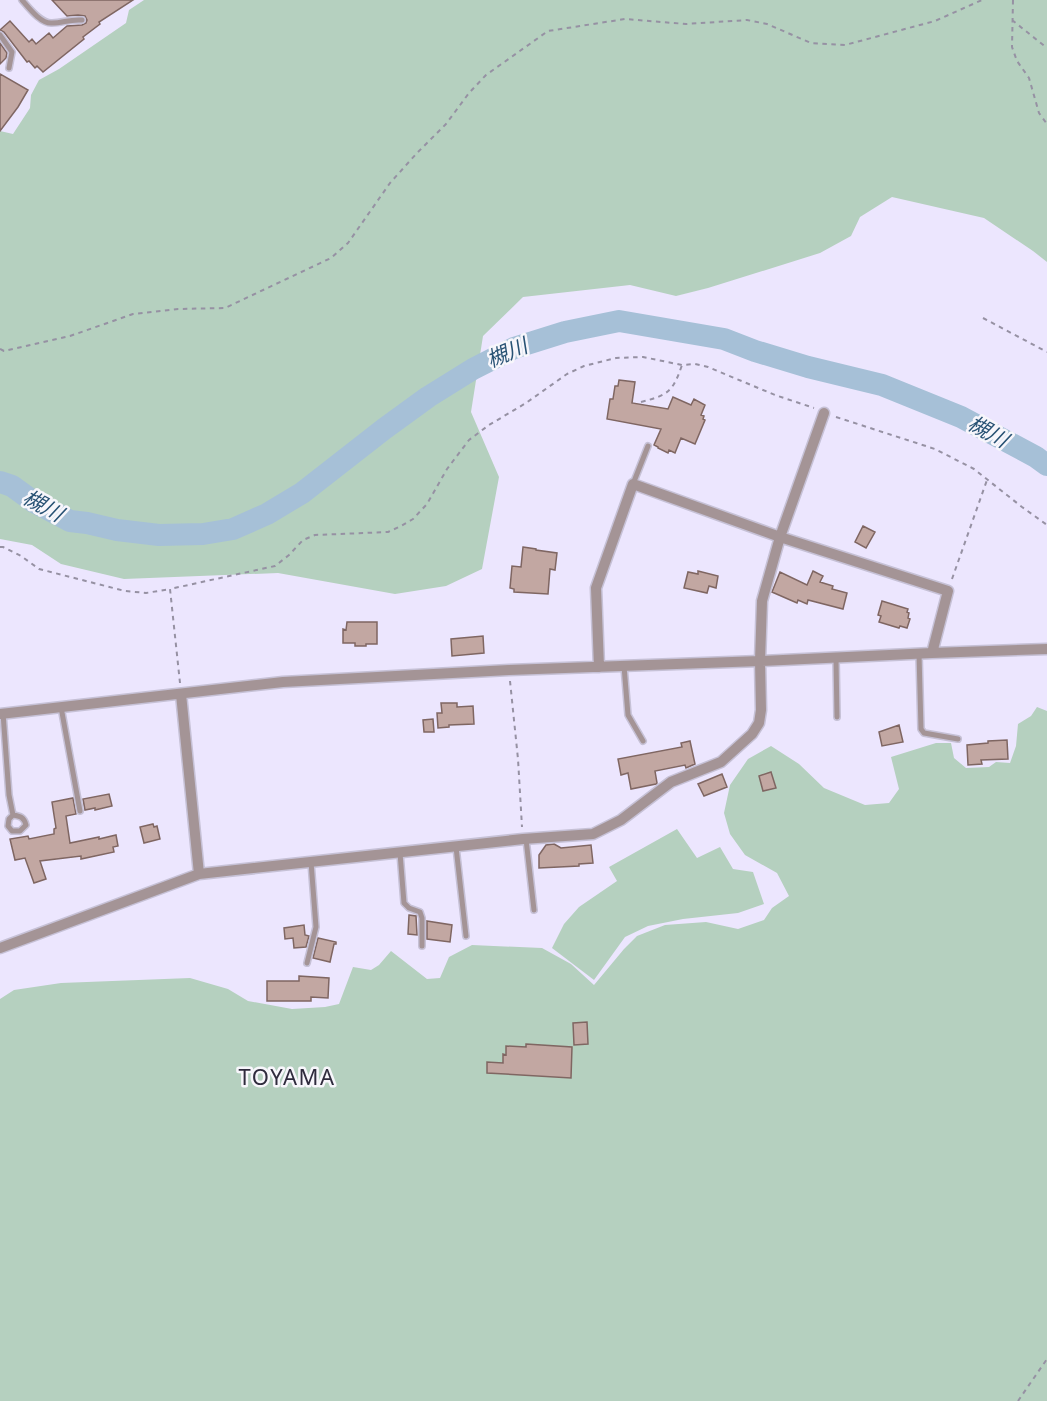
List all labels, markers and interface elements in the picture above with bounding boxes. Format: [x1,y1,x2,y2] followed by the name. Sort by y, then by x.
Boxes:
[482,330,533,373] water label: 槻川
[963,409,1015,455] water label: 槻川
[18,483,70,529] water label: 槻川
[239,1061,335,1091] district label: TOYAMA

